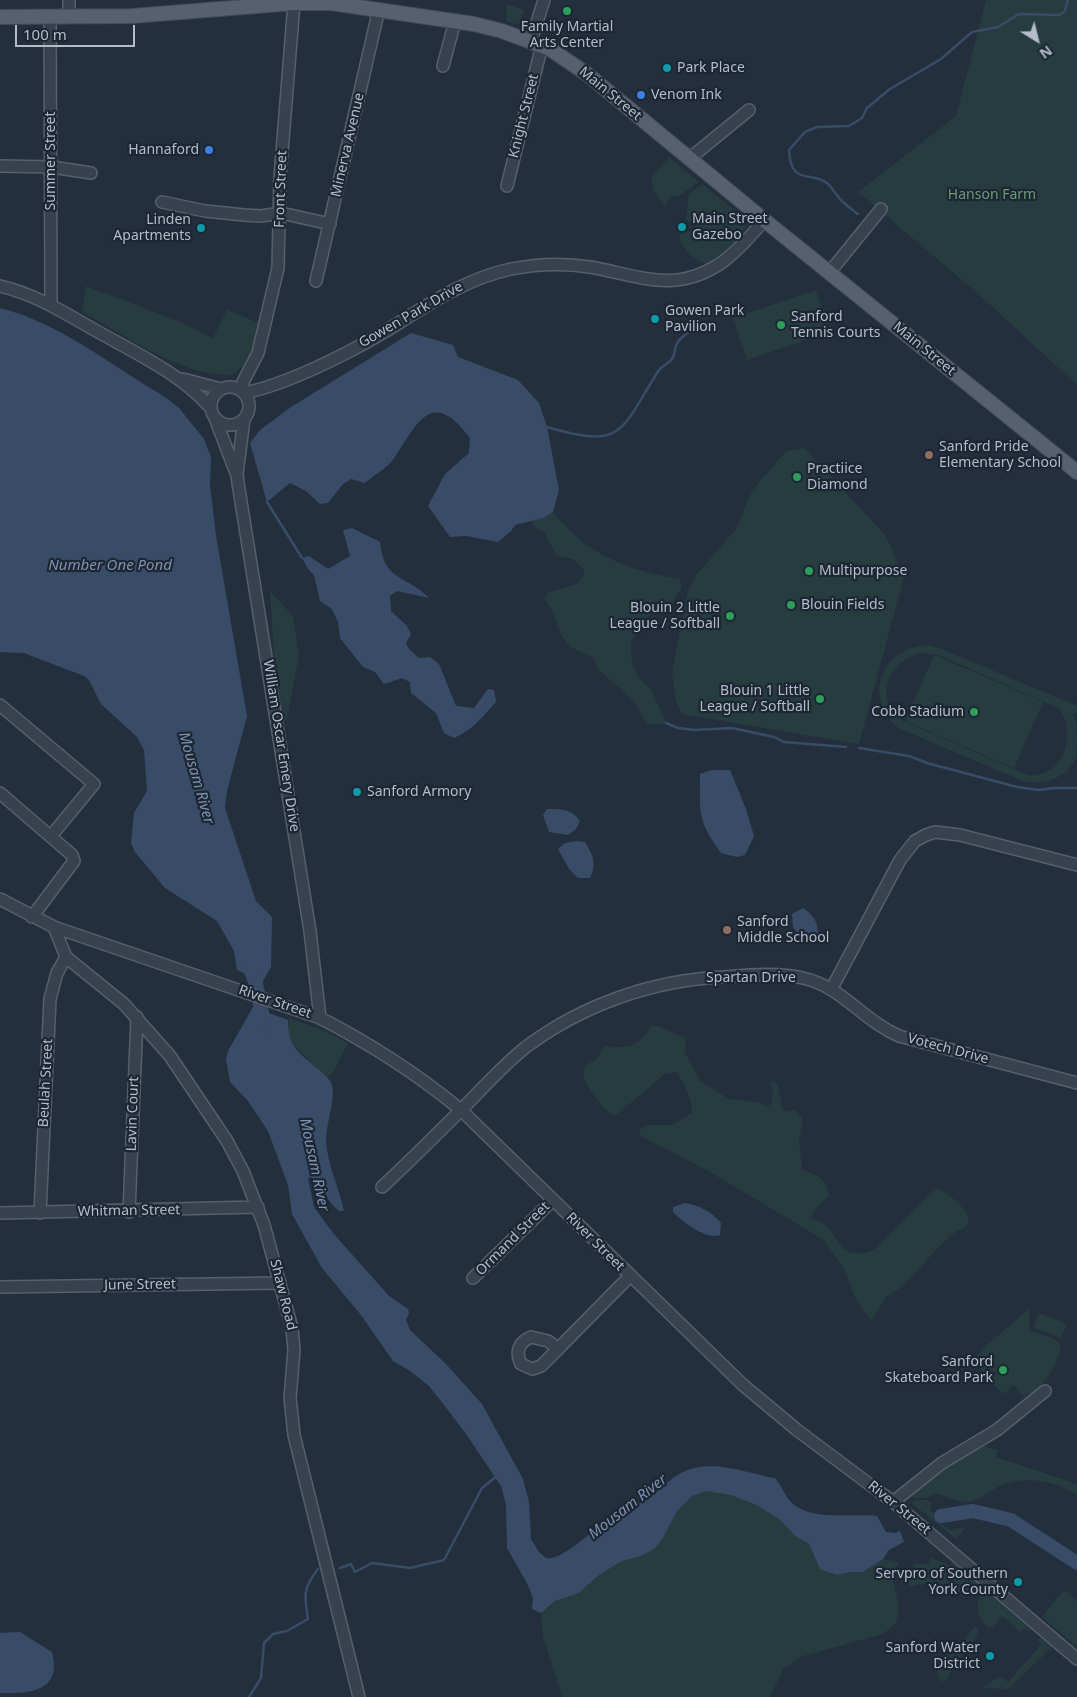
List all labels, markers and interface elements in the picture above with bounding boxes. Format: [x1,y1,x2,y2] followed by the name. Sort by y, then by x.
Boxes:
[561,5,573,17] marker: Family Martial Arts Center
[18,15,138,47] scale bar
[1012,15,1062,65] north arrow
[521,19,613,52] place label: Family Martial Arts Center
[23,24,67,44] text: 100 m
[1036,42,1056,64] text: N
[677,60,745,76] place label: Park Place
[661,62,673,74] marker: Park Place
[575,64,645,124] street label: Main Street
[505,72,543,160] street label: Knight Street
[651,87,722,103] place label: Venom Ink
[635,89,647,101] marker: Venom Ink
[328,91,368,199] street label: Minerva Avenue
[43,112,59,210] street label: Summer Street
[128,142,199,158] place label: Hannaford
[203,144,215,156] marker: Hannaford
[271,150,291,228] street label: Front Street
[948,187,1036,203] park label: Hanson Farm
[692,211,768,243] place label: Main Street Gazebo
[113,212,191,244] place label: Linden Apartments
[676,221,688,233] marker: Main Street Gazebo
[195,222,207,234] marker: Linden Apartments
[356,278,466,352] street label: Gowen Park Drive
[665,303,744,336] place label: Gowen Park Pavilion
[791,309,880,342] place label: Sanford Tennis Courts
[649,313,661,325] marker: Gowen Park Pavilion
[775,319,787,331] marker: Sanford Tennis Courts
[889,319,959,379] street label: Main Street
[939,439,1061,472] place label: Sanford Pride Elementary School
[923,449,935,461] marker: Sanford Pride Elementary School
[807,461,868,494] place label: Practiice Diamond
[791,471,803,483] marker: Practiice Diamond
[48,557,172,575] water label: Number One Pond
[819,563,907,579] place label: Multipurpose
[803,565,815,577] marker: Multipurpose
[801,597,884,613] place label: Blouin Fields
[785,599,797,611] marker: Blouin Fields
[610,600,720,632] place label: Blouin 2 Little League / Softball
[724,610,736,622] marker: Blouin 2 Little League / Softball
[259,659,303,833] street label: William Oscar Emery Drive
[700,683,810,716] place label: Blouin 1 Little League / Softball
[814,693,826,705] marker: Blouin 1 Little League / Softball
[871,704,964,720] place label: Cobb Stadium
[968,706,980,718] marker: Cobb Stadium
[174,730,218,826] water label: Mousam River
[367,784,471,800] place label: Sanford Armory
[351,786,363,798] marker: Sanford Armory
[737,914,829,946] place label: Sanford Middle School
[721,924,733,936] marker: Sanford Middle School
[706,970,796,986] street label: Spartan Drive
[236,982,314,1022] street label: River Street
[906,1030,990,1068] street label: Votech Drive
[35,1038,57,1128] street label: Beulah Street
[123,1076,143,1152] street label: Lavin Court
[295,1117,333,1213] water label: Mousam River
[473,1199,553,1279] street label: Ormand Street
[78,1202,180,1220] street label: Whitman Street
[562,1209,628,1275] street label: River Street
[266,1258,300,1332] street label: Shaw Road
[104,1276,176,1294] street label: June Street
[885,1354,993,1386] place label: Sanford Skateboard Park
[997,1364,1009,1376] marker: Sanford Skateboard Park
[585,1471,671,1543] water label: Mousam River
[864,1478,934,1538] street label: River Street
[876,1566,1008,1598] place label: Servpro of Southern York County
[1012,1576,1024,1588] marker: Servpro of Southern York County
[885,1640,980,1672] place label: Sanford Water District
[984,1650,996,1662] marker: Sanford Water District

